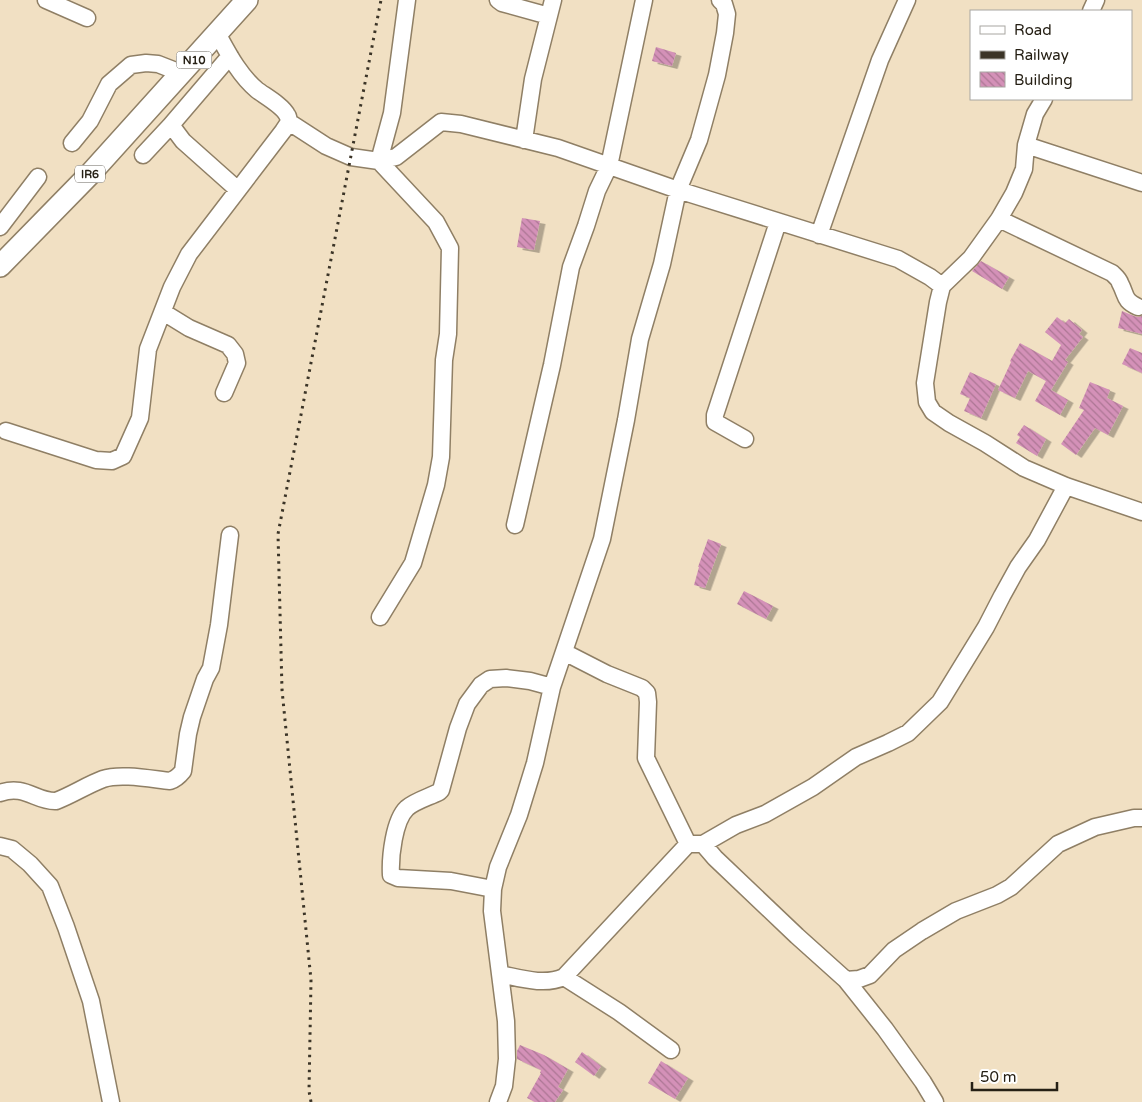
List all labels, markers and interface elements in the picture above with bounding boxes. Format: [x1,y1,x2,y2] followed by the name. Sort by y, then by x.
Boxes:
[970,10,1132,100] legend
[1014,21,1052,39] text: Road
[1014,46,1069,64] text: Railway
[176,52,212,68] road number: N10
[1014,71,1073,89] text: Building
[75,165,105,182] road number: IR6
[972,1060,1057,1092] scale bar
[980,1068,1017,1086] text: 50 m

